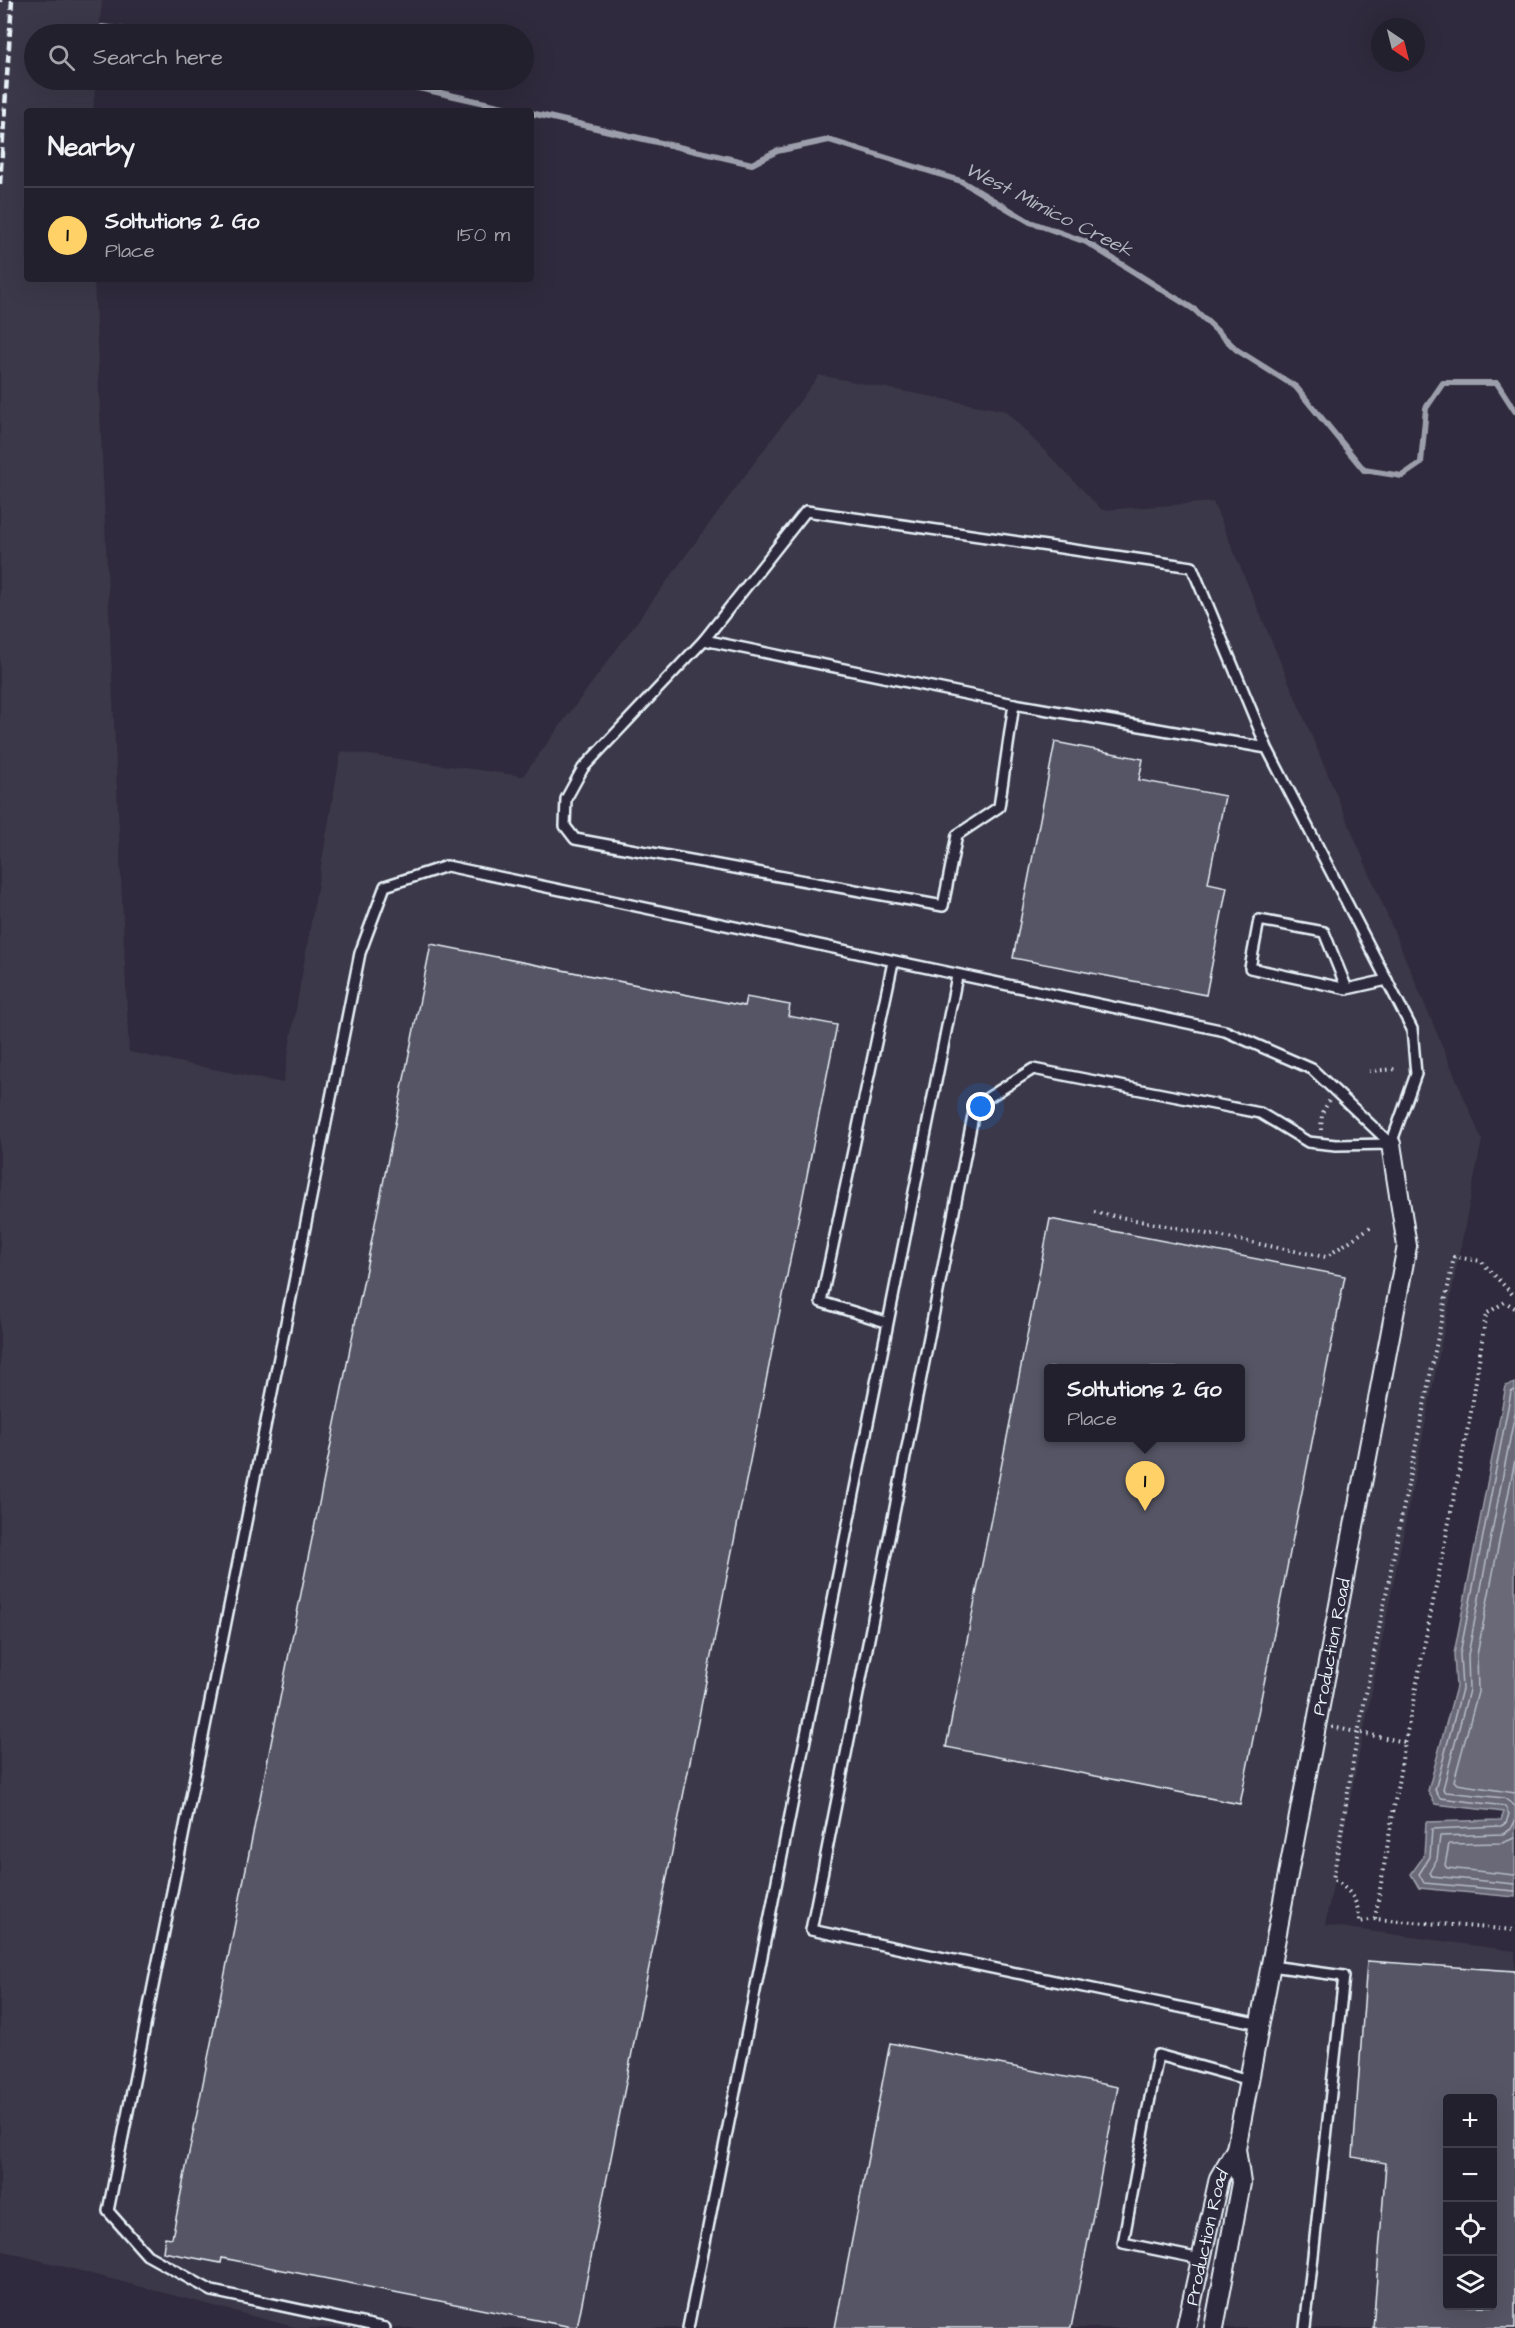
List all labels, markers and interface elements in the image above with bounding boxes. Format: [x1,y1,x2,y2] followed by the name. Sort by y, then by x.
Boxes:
[1371,18,1425,72] north arrow
[24,24,534,90] search box
[45,41,78,74] icon: search
[93,42,223,73] text: Search here
[48,129,135,165] text: Nearby
[960,156,1138,265] water label: West Mimico Creek
[105,206,260,237] text: Soltutions 2 Go
[66,221,69,249] text: 1
[457,221,510,249] text: 150 m
[105,237,155,265] text: Place
[966,1092,995,1121] your location
[1044,1364,1245,1442] popup
[1067,1374,1222,1405] text: Soltutions 2 Go
[1067,1405,1117,1433] text: Place
[1126,1462,1164,1511] pin: 1
[1306,1576,1356,1717] street label: Production Road
[1443,2094,1497,2310] map controls
[1443,2094,1497,2148] button: +
[1443,2148,1497,2202] button: −
[1179,2164,1234,2308] street label: Production Road
[1443,2202,1497,2256] button: locate
[1443,2256,1497,2310] button: layers

